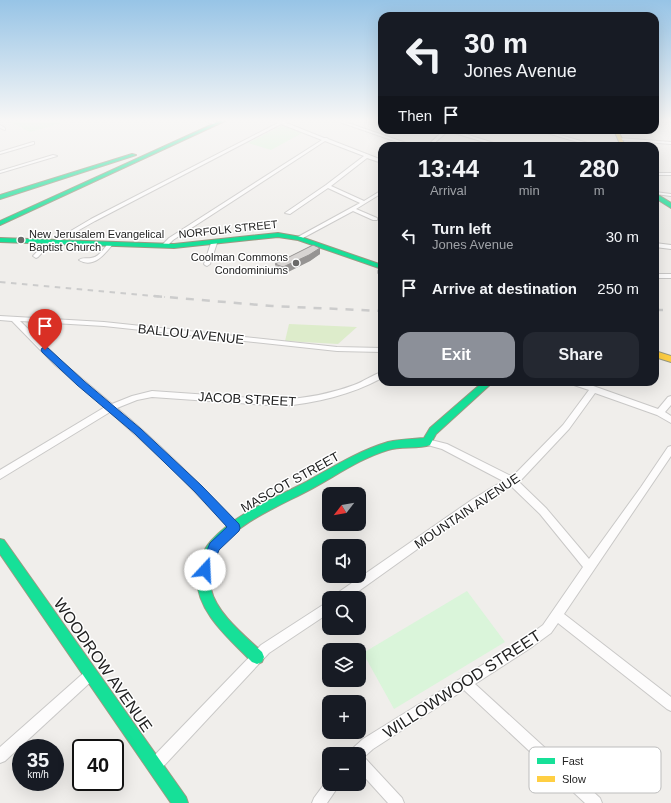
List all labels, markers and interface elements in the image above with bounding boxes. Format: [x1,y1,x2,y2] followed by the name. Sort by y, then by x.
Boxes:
[398,28,450,80] icon: left
[464,28,528,59] text: 30 m
[464,61,577,81] text: Jones Avenue
[440,104,462,126] icon: arrive
[398,107,432,124] text: Then
[418,155,479,182] text: 13:44
[522,155,536,182] text: 1
[579,155,619,182] text: 280
[430,183,467,198] text: Arrival
[519,183,540,198] text: min
[594,183,605,198] text: m
[178,218,278,240] street label: NORFOLK STREET
[432,220,491,237] text: Turn left
[398,225,420,247] icon: left
[29,228,164,253] place label: New Jerusalem Evangelical Baptist Church
[606,228,639,245] text: 30 m
[16,235,26,245] marker: New Jerusalem Evangelical Baptist Church
[432,237,513,252] text: Jones Avenue
[191,251,288,276] place label: Coolman Commons Condominiums
[291,258,301,268] marker: Coolman Commons Condominiums
[398,277,420,299] icon: arrive
[432,280,577,297] text: Arrive at destination
[597,280,639,297] text: 250 m
[28,309,62,350] pin
[34,315,56,337] icon: arrive
[137,321,245,347] street label: BALLOU AVENUE
[398,332,515,378] button: Exit
[523,332,639,378] button: Share
[198,389,296,409] street label: JACOB STREET
[238,449,342,515] street label: MASCOT STREET
[412,470,523,552] street label: MOUNTAIN AVENUE
[322,487,366,531] north arrow
[322,487,366,791] map controls
[322,539,366,583] button: sound
[184,549,226,591] position arrow
[322,591,366,635] button: search
[50,595,156,735] street label: WOODROW AVENUE
[380,627,544,741] street label: WILLOWWOOD STREET
[322,643,366,687] button: layers
[322,695,366,739] button: +
[72,739,124,791] speed limit sign: 40
[322,747,366,791] button: −
[529,747,661,793] legend
[27,749,49,771] text: 35
[562,755,583,767] text: Fast
[27,769,49,780] text: km/h
[562,773,586,785] text: Slow

